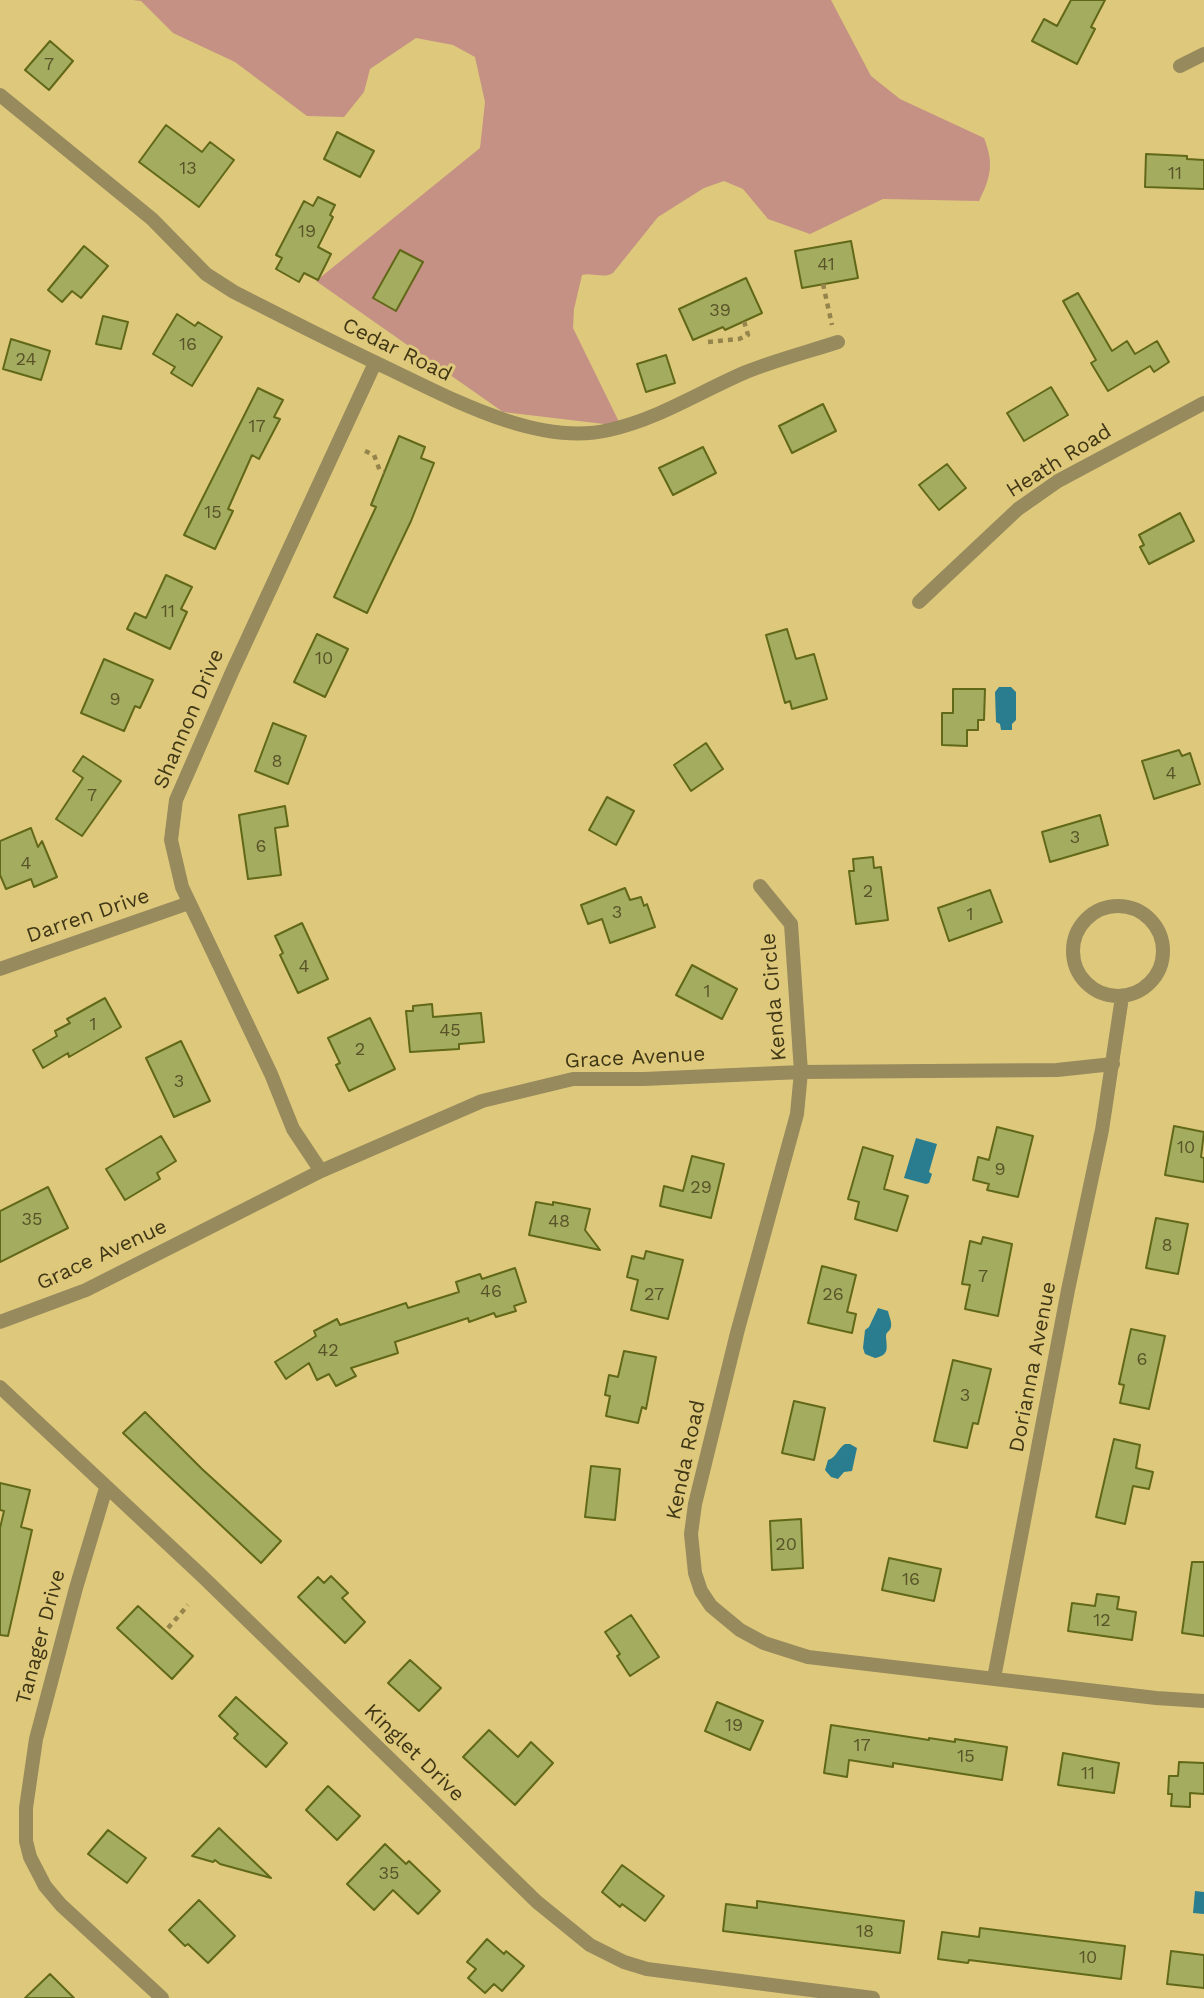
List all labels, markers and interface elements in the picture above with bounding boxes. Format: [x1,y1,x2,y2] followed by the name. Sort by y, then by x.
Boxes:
[44,54,54,76] house number: 7
[179,158,197,180] house number: 13
[1168,163,1182,185] house number: 11
[298,221,316,243] house number: 19
[817,254,835,276] house number: 41
[709,300,731,322] house number: 39
[338,313,456,387] street label: Cedar Road
[179,334,197,356] house number: 16
[16,349,36,371] house number: 24
[248,416,266,438] house number: 17
[1002,419,1116,503] street label: Heath Road
[204,502,222,524] house number: 15
[161,601,175,623] house number: 11
[148,645,230,793] street label: Shannon Drive
[315,648,333,670] house number: 10
[109,689,121,711] house number: 9
[271,751,283,773] house number: 8
[1166,763,1176,785] house number: 4
[87,785,97,807] house number: 7
[1070,827,1080,849] house number: 3
[256,836,266,858] house number: 6
[21,853,31,875] house number: 4
[863,881,873,903] house number: 2
[23,883,153,949] street label: Darren Drive
[612,902,622,924] house number: 3
[966,904,974,926] house number: 1
[756,932,792,1062] street label: Kenda Circle
[299,956,309,978] house number: 4
[703,981,711,1003] house number: 1
[89,1014,97,1036] house number: 1
[439,1020,461,1042] house number: 45
[355,1039,365,1061] house number: 2
[564,1042,706,1074] street label: Grace Avenue
[174,1071,184,1093] house number: 3
[1177,1137,1195,1159] house number: 10
[994,1159,1006,1181] house number: 9
[690,1177,712,1199] house number: 29
[22,1209,42,1231] house number: 35
[548,1211,570,1233] house number: 48
[33,1214,171,1296] street label: Grace Avenue
[1161,1235,1173,1257] house number: 8
[978,1266,988,1288] house number: 7
[1004,1280,1062,1454] street label: Dorianna Avenue
[480,1281,502,1303] house number: 46
[644,1284,664,1306] house number: 27
[822,1284,844,1306] house number: 26
[317,1340,339,1362] house number: 42
[1137,1349,1147,1371] house number: 6
[960,1385,970,1407] house number: 3
[661,1398,711,1522] street label: Kenda Road
[775,1534,797,1556] house number: 20
[11,1567,71,1707] street label: Tanager Drive
[902,1569,920,1591] house number: 16
[1093,1610,1111,1632] house number: 12
[359,1699,469,1807] street label: Kinglet Drive
[725,1715,743,1737] house number: 19
[853,1735,871,1757] house number: 17
[957,1746,975,1768] house number: 15
[1081,1763,1095,1785] house number: 11
[379,1863,399,1885] house number: 35
[856,1921,874,1943] house number: 18
[1079,1947,1097,1969] house number: 10

